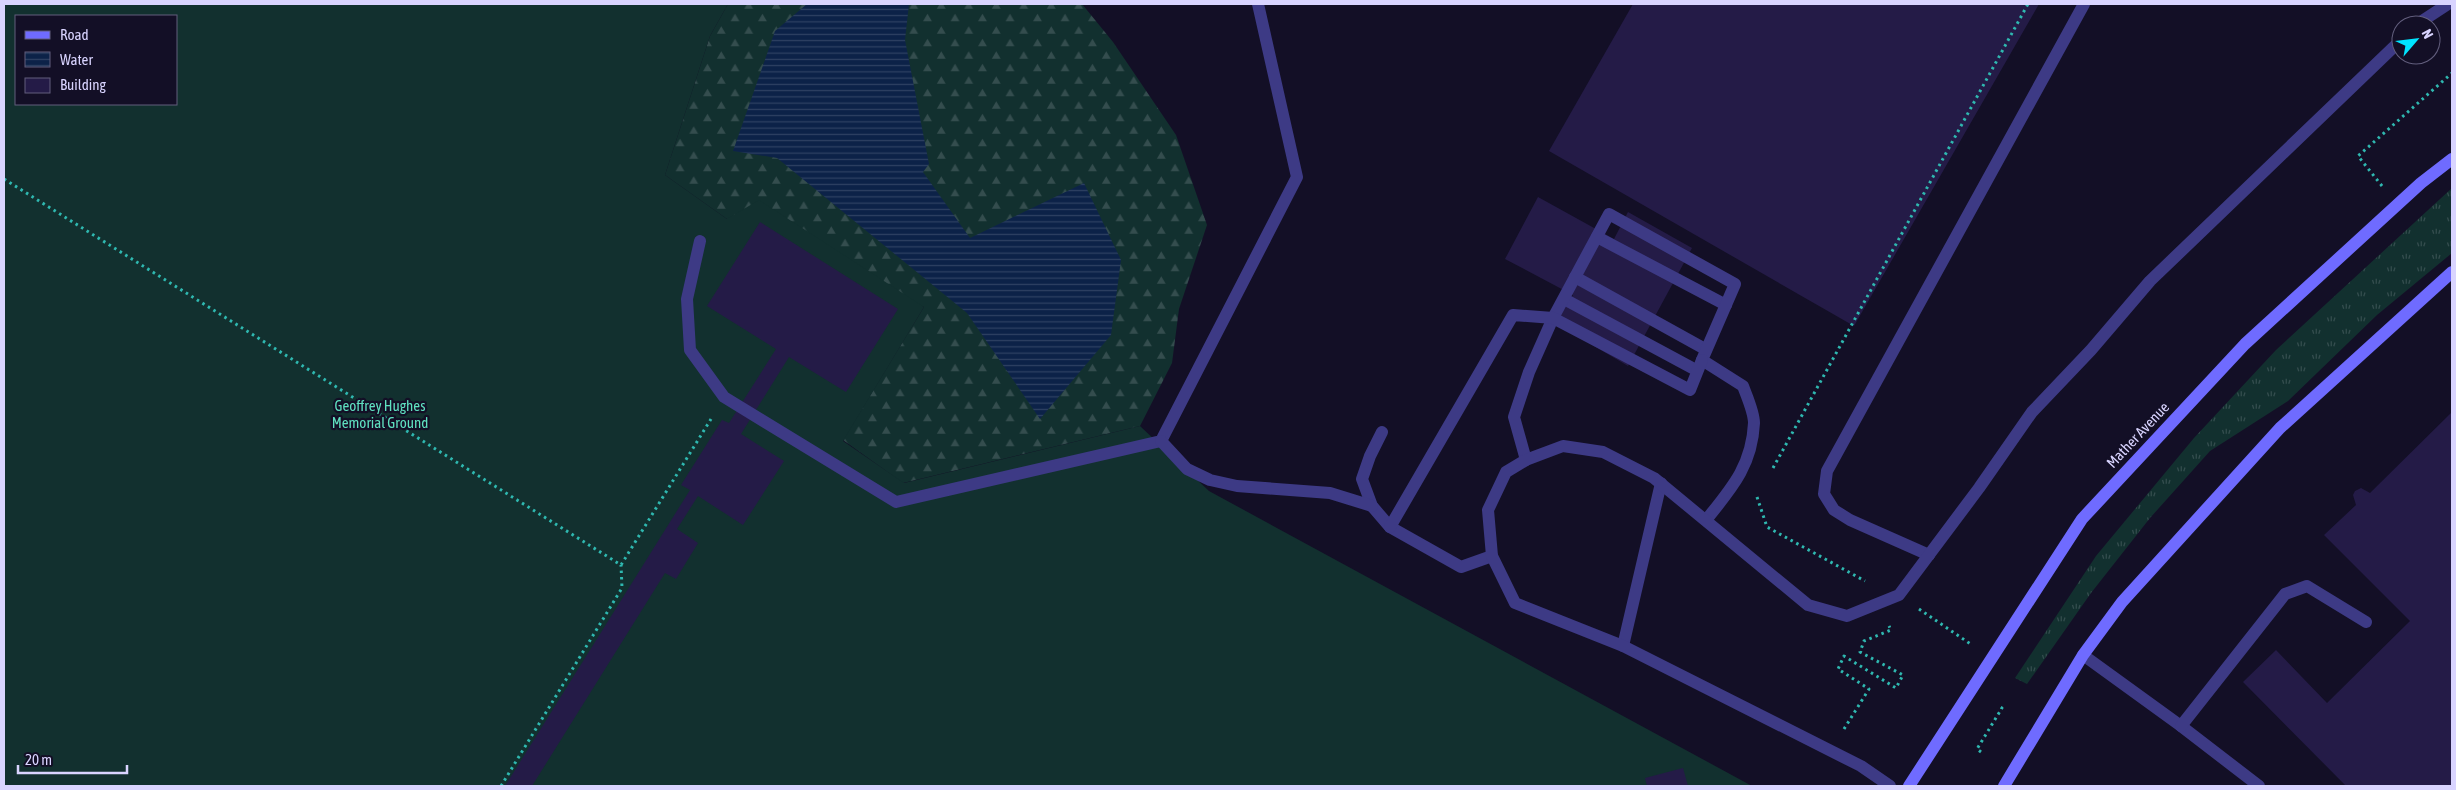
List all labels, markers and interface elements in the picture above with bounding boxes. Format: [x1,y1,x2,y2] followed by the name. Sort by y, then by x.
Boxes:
[15,15,178,105] legend
[2391,15,2441,65] north arrow
[60,26,89,43] text: Road
[2418,26,2436,41] text: N
[60,51,93,68] text: Water
[60,76,106,93] text: Building
[332,397,428,431] park label: Geoffrey Hughes Memorial Ground
[2103,398,2172,471] street label: Mather Avenue
[18,742,126,774] scale bar
[25,751,52,768] text: 20 m

